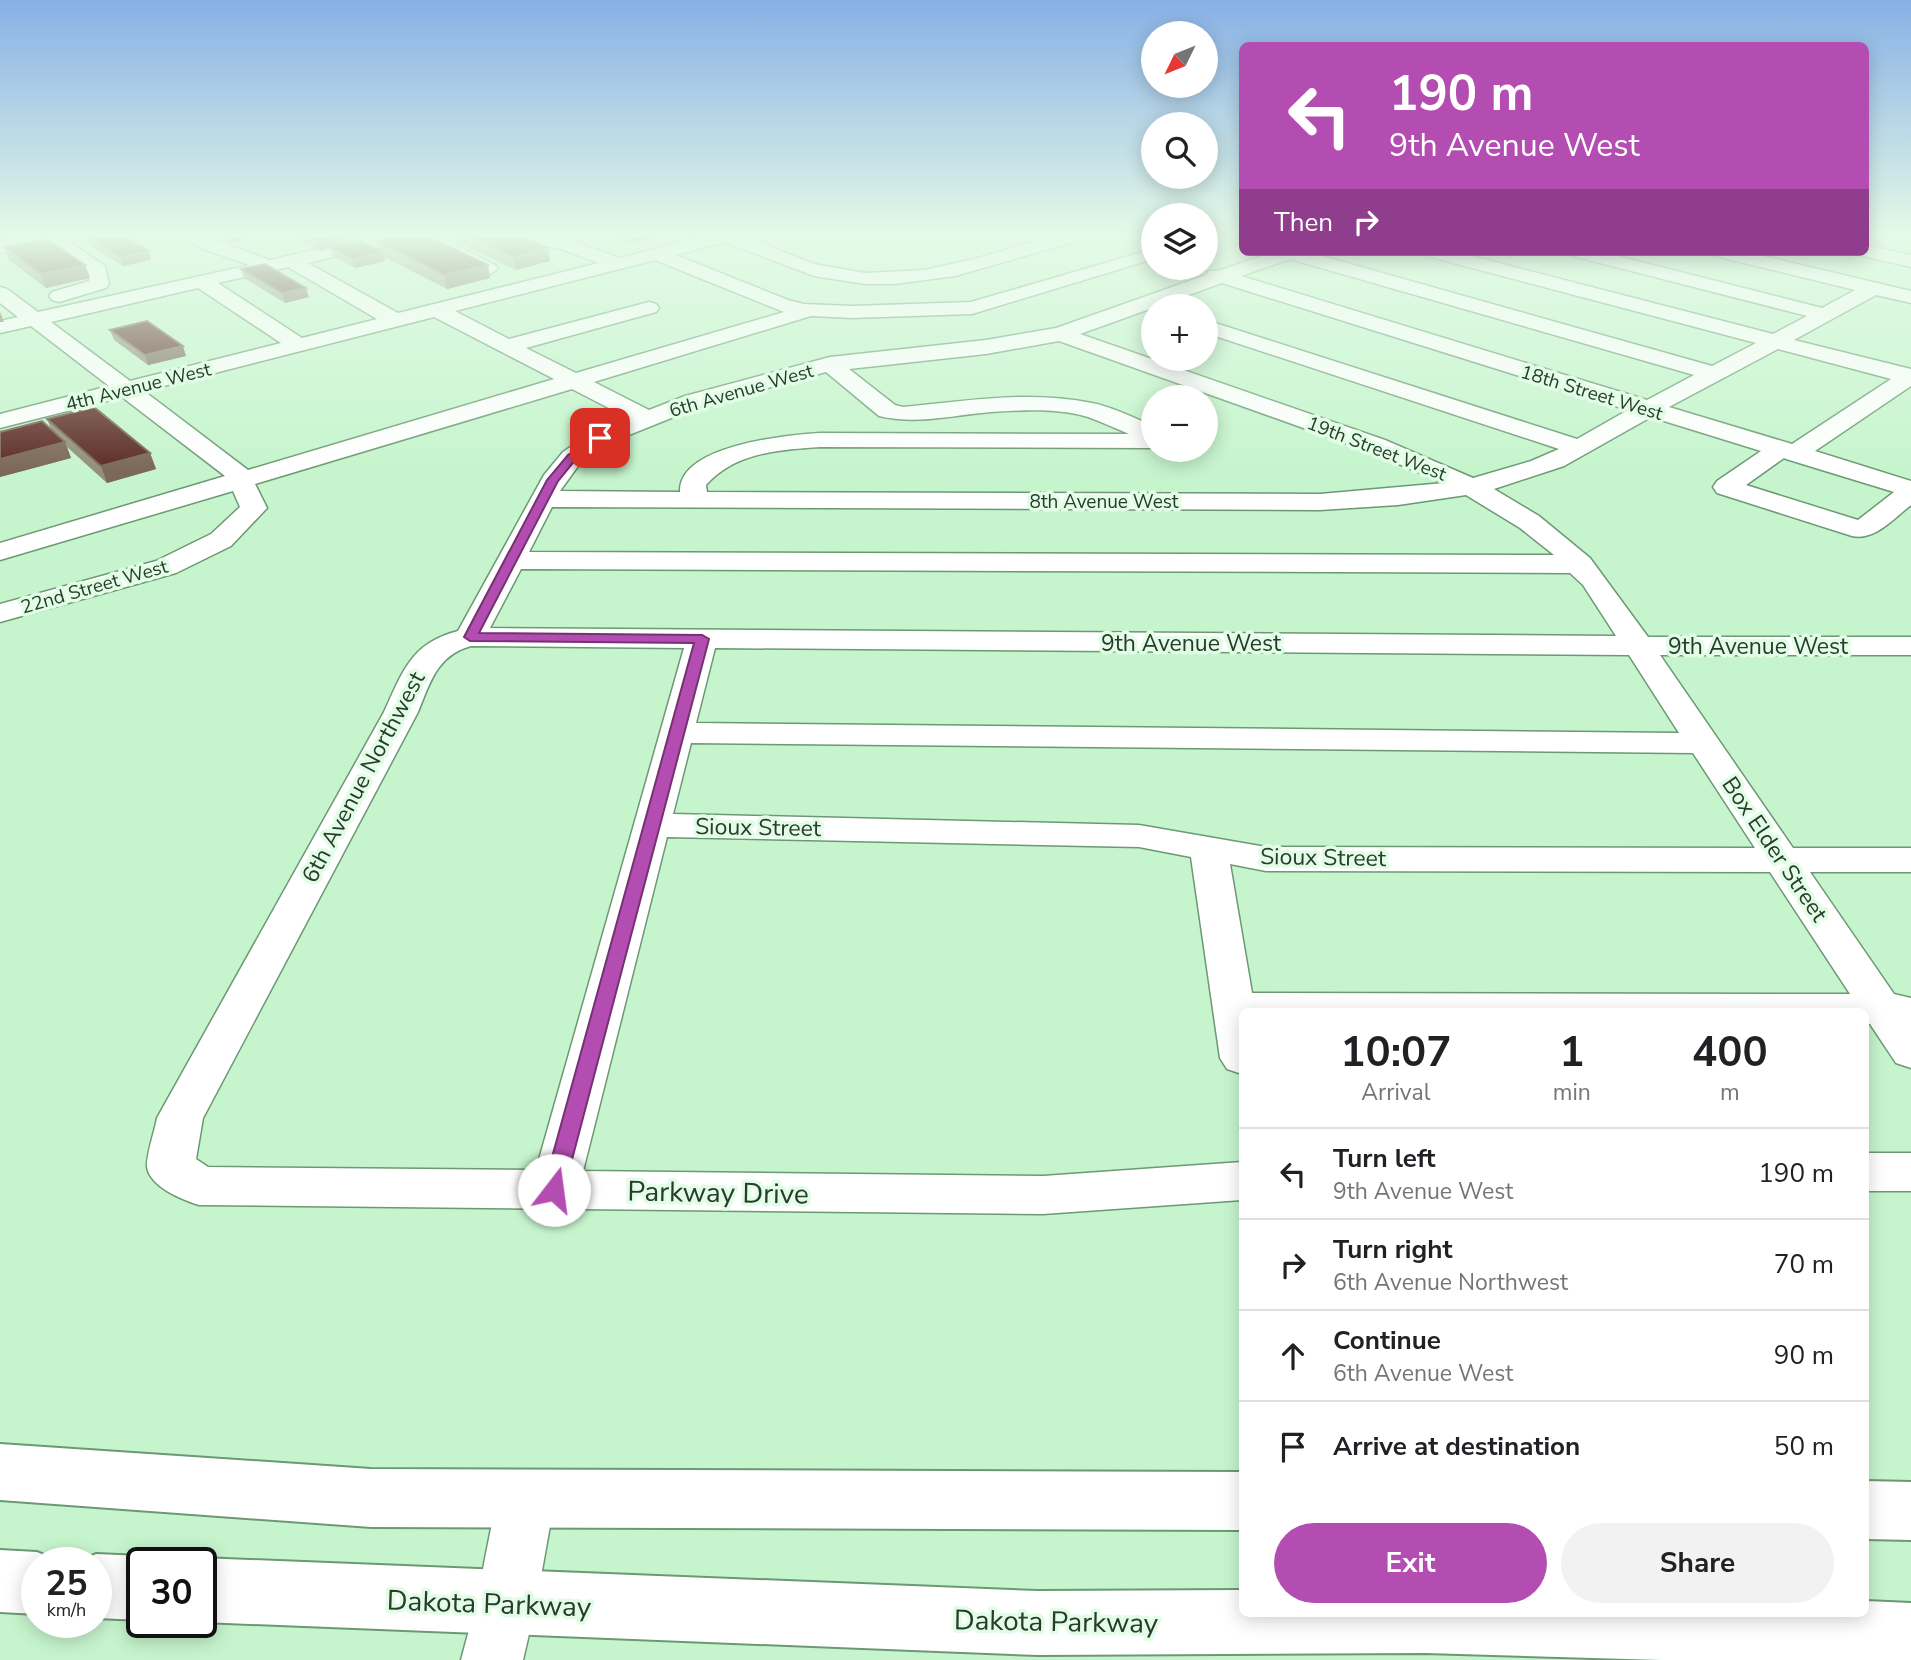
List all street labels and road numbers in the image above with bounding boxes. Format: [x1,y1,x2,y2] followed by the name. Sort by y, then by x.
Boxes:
[63,356,214,418] street label: 4th Avenue West
[666,358,817,424] street label: 6th Avenue West
[1517,359,1666,427] street label: 18th Street West
[1303,410,1450,488] street label: 19th Street West
[1030,489,1179,515] street label: 8th Avenue West
[18,553,171,620] street label: 22nd Street West
[1101,628,1282,659] street label: 9th Avenue West
[1668,631,1849,662] street label: 9th Avenue West
[295,665,433,888] street label: 6th Avenue Northwest
[1715,771,1835,929] street label: Box Elder Street
[695,811,822,844] street label: Sioux Street
[1260,841,1387,874] street label: Sioux Street
[627,1172,809,1214] street label: Parkway Drive
[386,1581,592,1627] street label: Dakota Parkway
[953,1601,1159,1643] street label: Dakota Parkway

